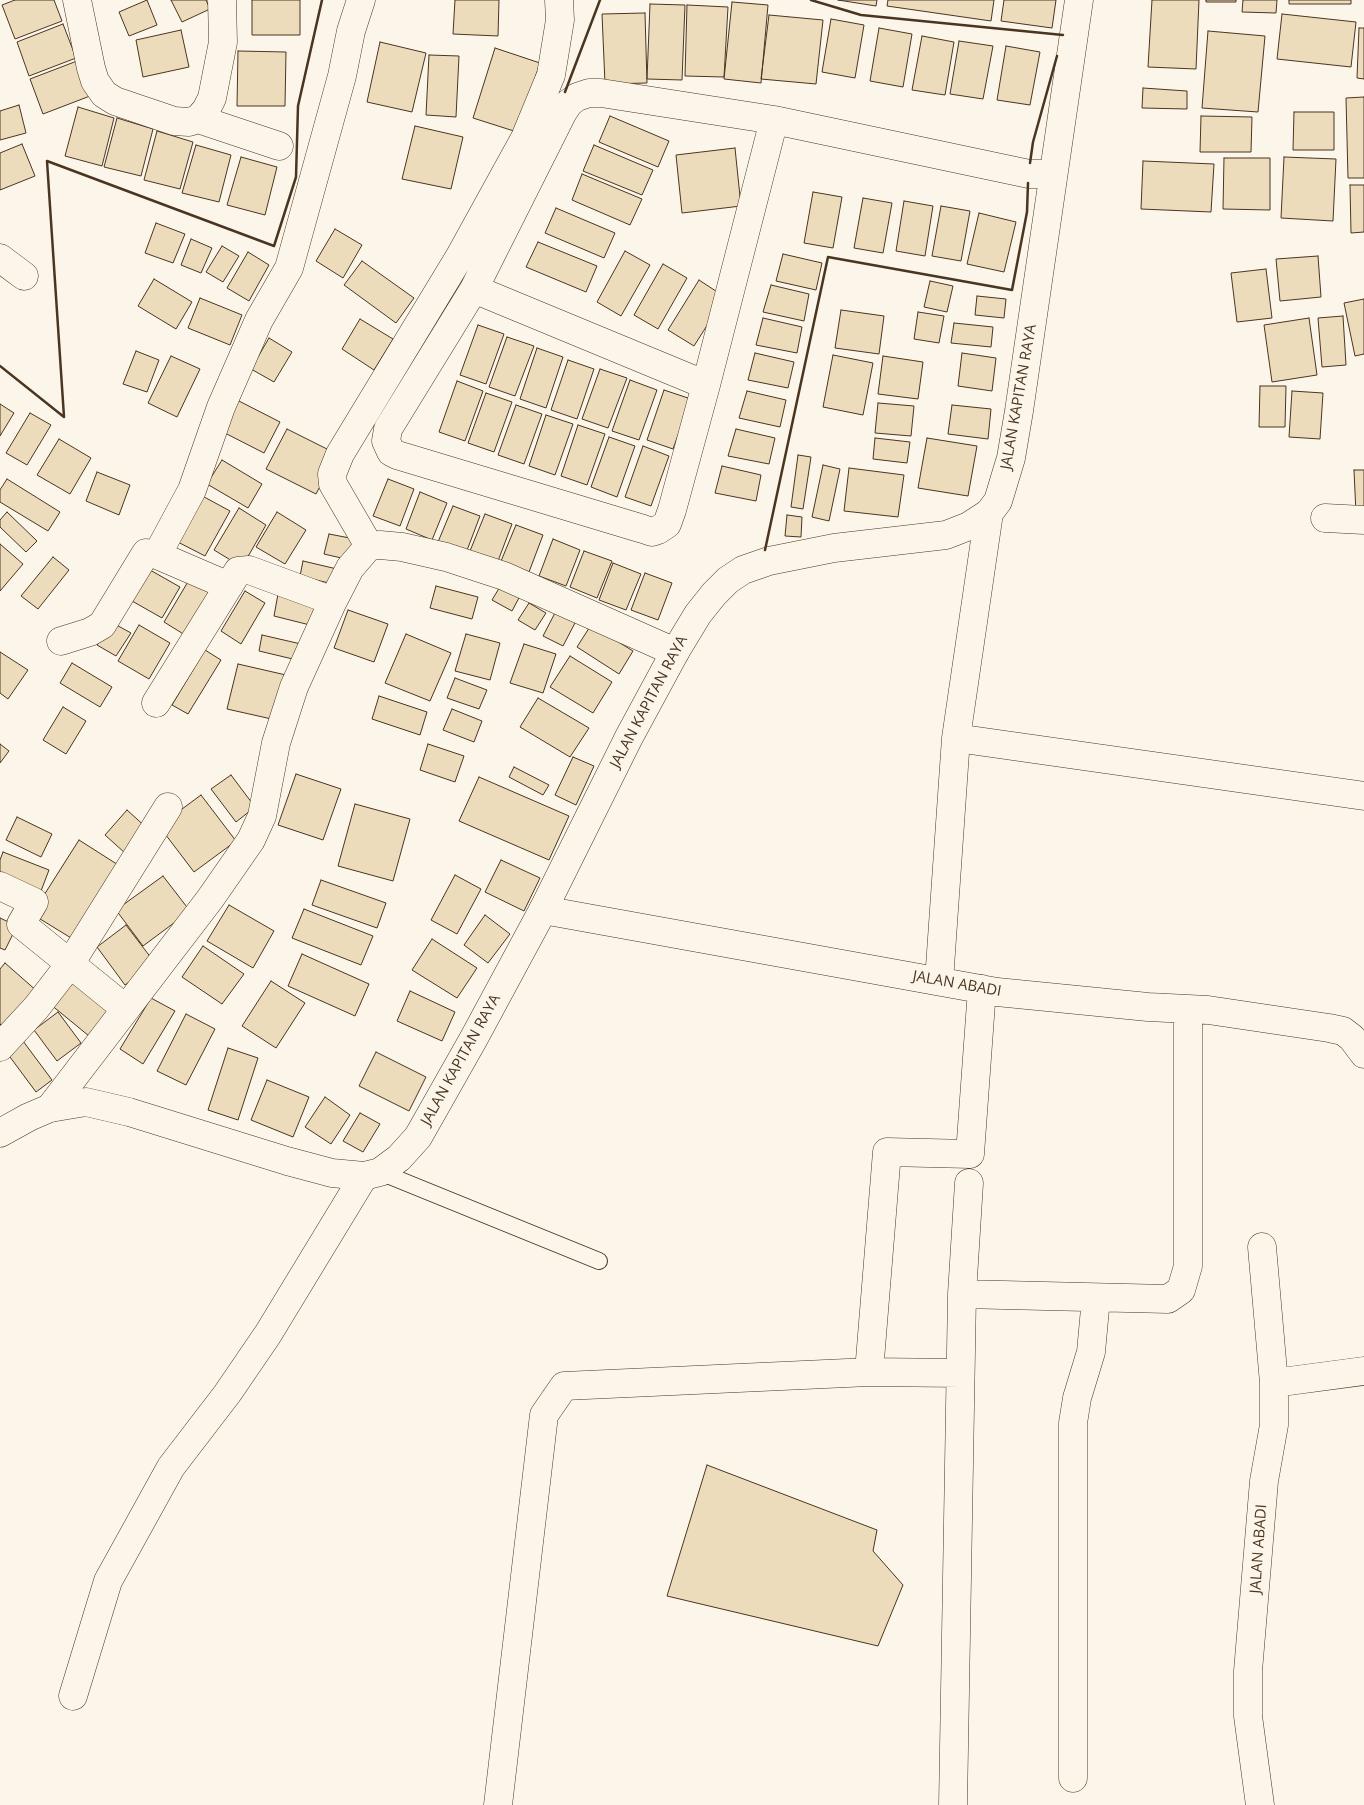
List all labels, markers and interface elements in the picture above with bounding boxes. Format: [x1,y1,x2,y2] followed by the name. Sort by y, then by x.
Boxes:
[997,323,1041,471] street label: JALAN KAPITAN RAYA
[606,633,692,771] street label: JALAN KAPITAN RAYA
[911,967,1003,1001] street label: JALAN ABADI
[417,991,505,1129] street label: JALAN KAPITAN RAYA
[1247,1504,1271,1594] street label: JALAN ABADI

